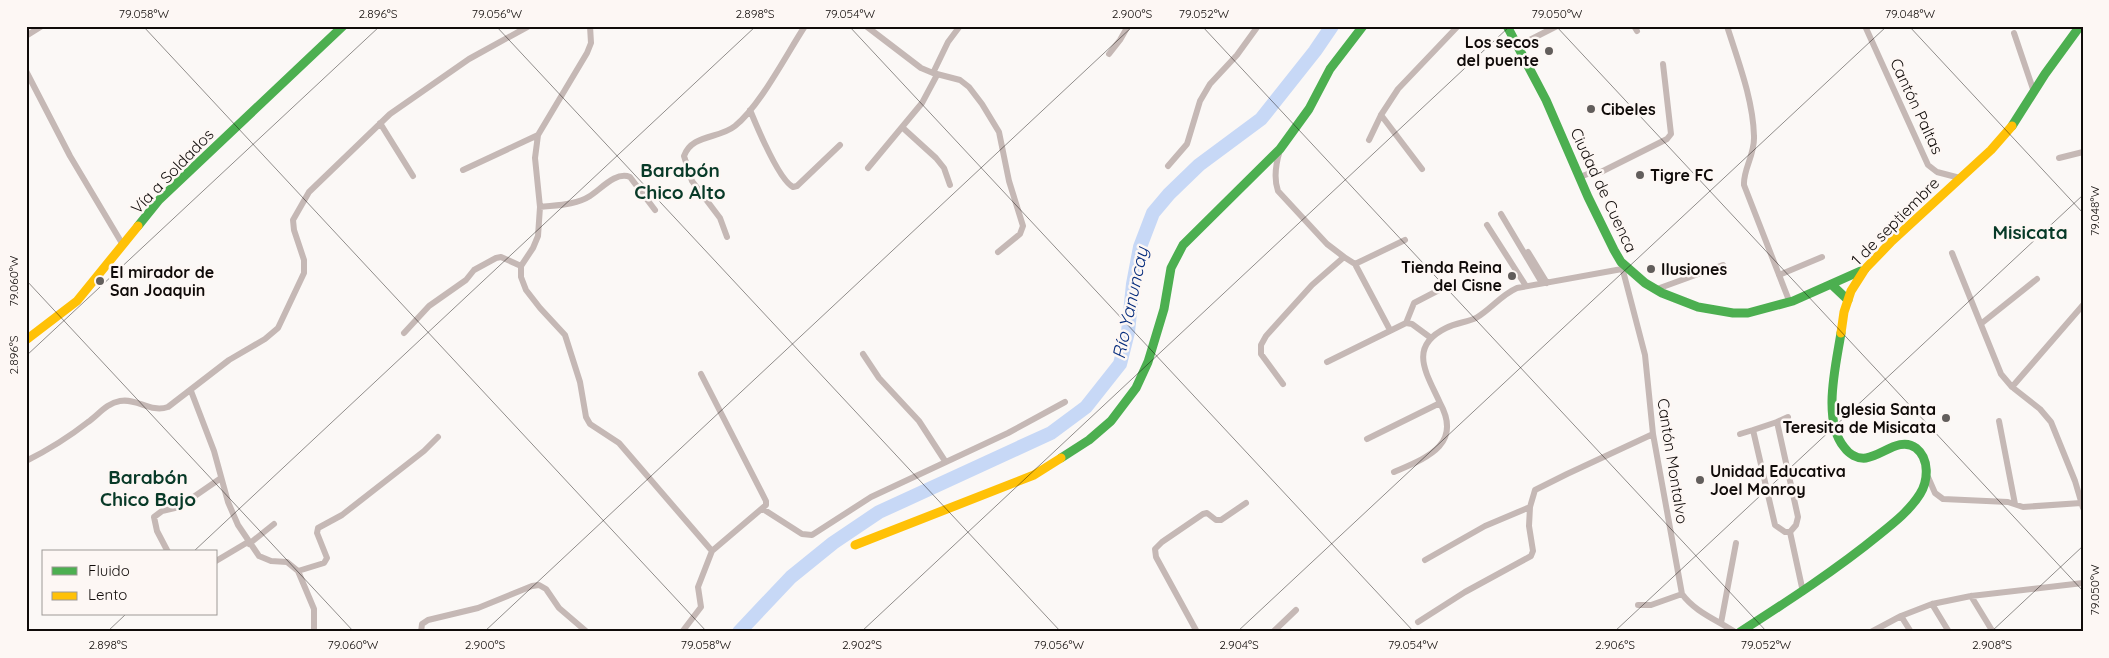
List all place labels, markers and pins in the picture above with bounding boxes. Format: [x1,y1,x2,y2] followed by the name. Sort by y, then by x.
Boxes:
[1456,32,1539,70] place label: Los secos del puente
[1543,45,1555,57] marker: Los secos del puente
[1601,99,1656,119] place label: Cibeles
[1585,103,1597,115] marker: Cibeles
[1650,165,1713,185] place label: Tigre FC
[1634,169,1646,181] marker: Tigre FC
[1401,257,1502,295] place label: Tienda Reina del Cisne
[1661,259,1727,279] place label: Ilusiones
[110,262,214,300] place label: El mirador de San Joaquin
[1645,263,1657,275] marker: Ilusiones
[1506,270,1518,282] marker: Tienda Reina del Cisne
[94,275,106,287] marker: El mirador de San Joaquin
[1783,399,1936,437] place label: Iglesia Santa Teresita de Misicata
[1940,412,1952,424] marker: Iglesia Santa Teresita de Misicata
[1710,461,1846,499] place label: Unidad Educativa Joel Monroy
[1694,474,1706,486] marker: Unidad Educativa Joel Monroy

